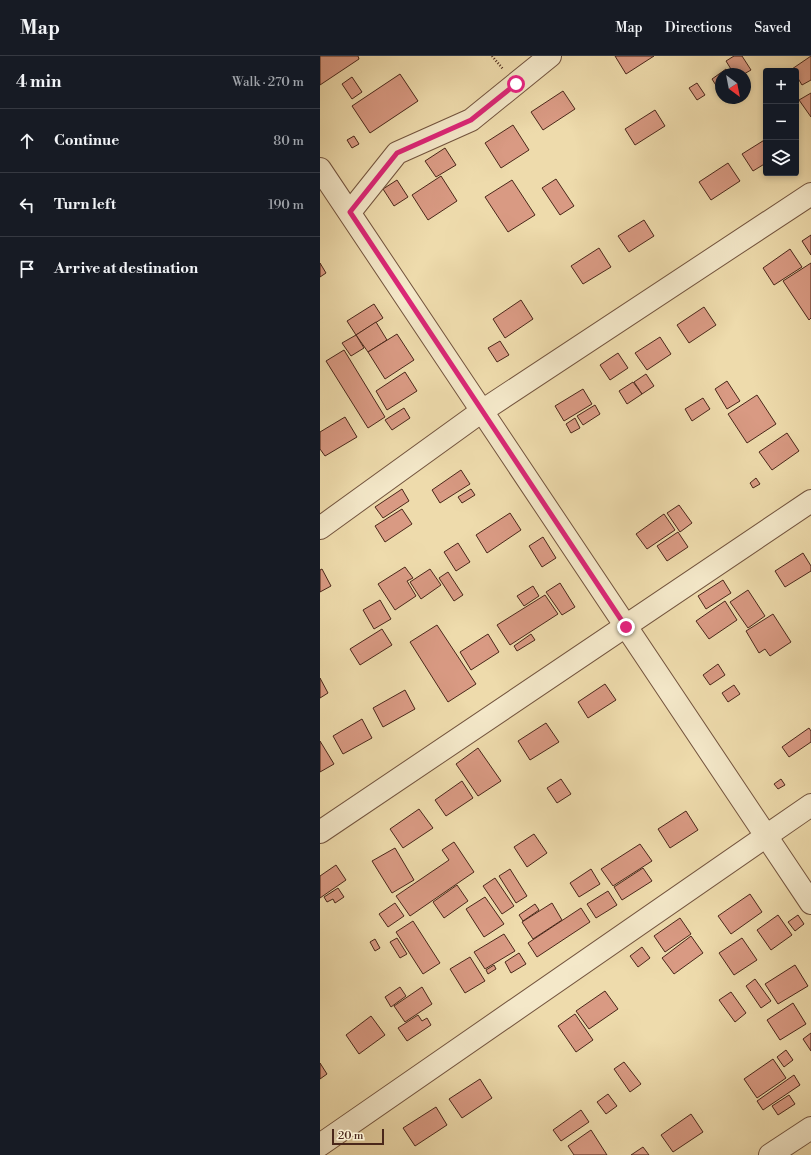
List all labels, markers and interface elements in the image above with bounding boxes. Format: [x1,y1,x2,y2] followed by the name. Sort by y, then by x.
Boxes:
[20,16,60,40] text: Map
[615,19,643,37] text: Map
[665,19,732,37] text: Directions
[754,19,791,37] text: Saved
[715,68,751,104] north arrow
[763,68,799,176] map controls
[763,68,799,104] button: +
[16,71,61,93] text: 4 min
[232,74,304,90] text: Walk · 270 m
[507,75,525,93] route start
[763,104,799,140] button: −
[16,130,38,152] icon: ahead
[54,131,119,150] text: Continue
[273,133,304,149] text: 80 m
[763,140,799,176] button: layers
[16,194,38,216] icon: left
[54,195,116,214] text: Turn left
[268,197,304,213] text: 190 m
[16,258,38,280] icon: arrive
[54,259,198,278] text: Arrive at destination
[617,618,635,636] route end
[332,1127,384,1146] scale bar
[338,1129,363,1143] text: 20 m

